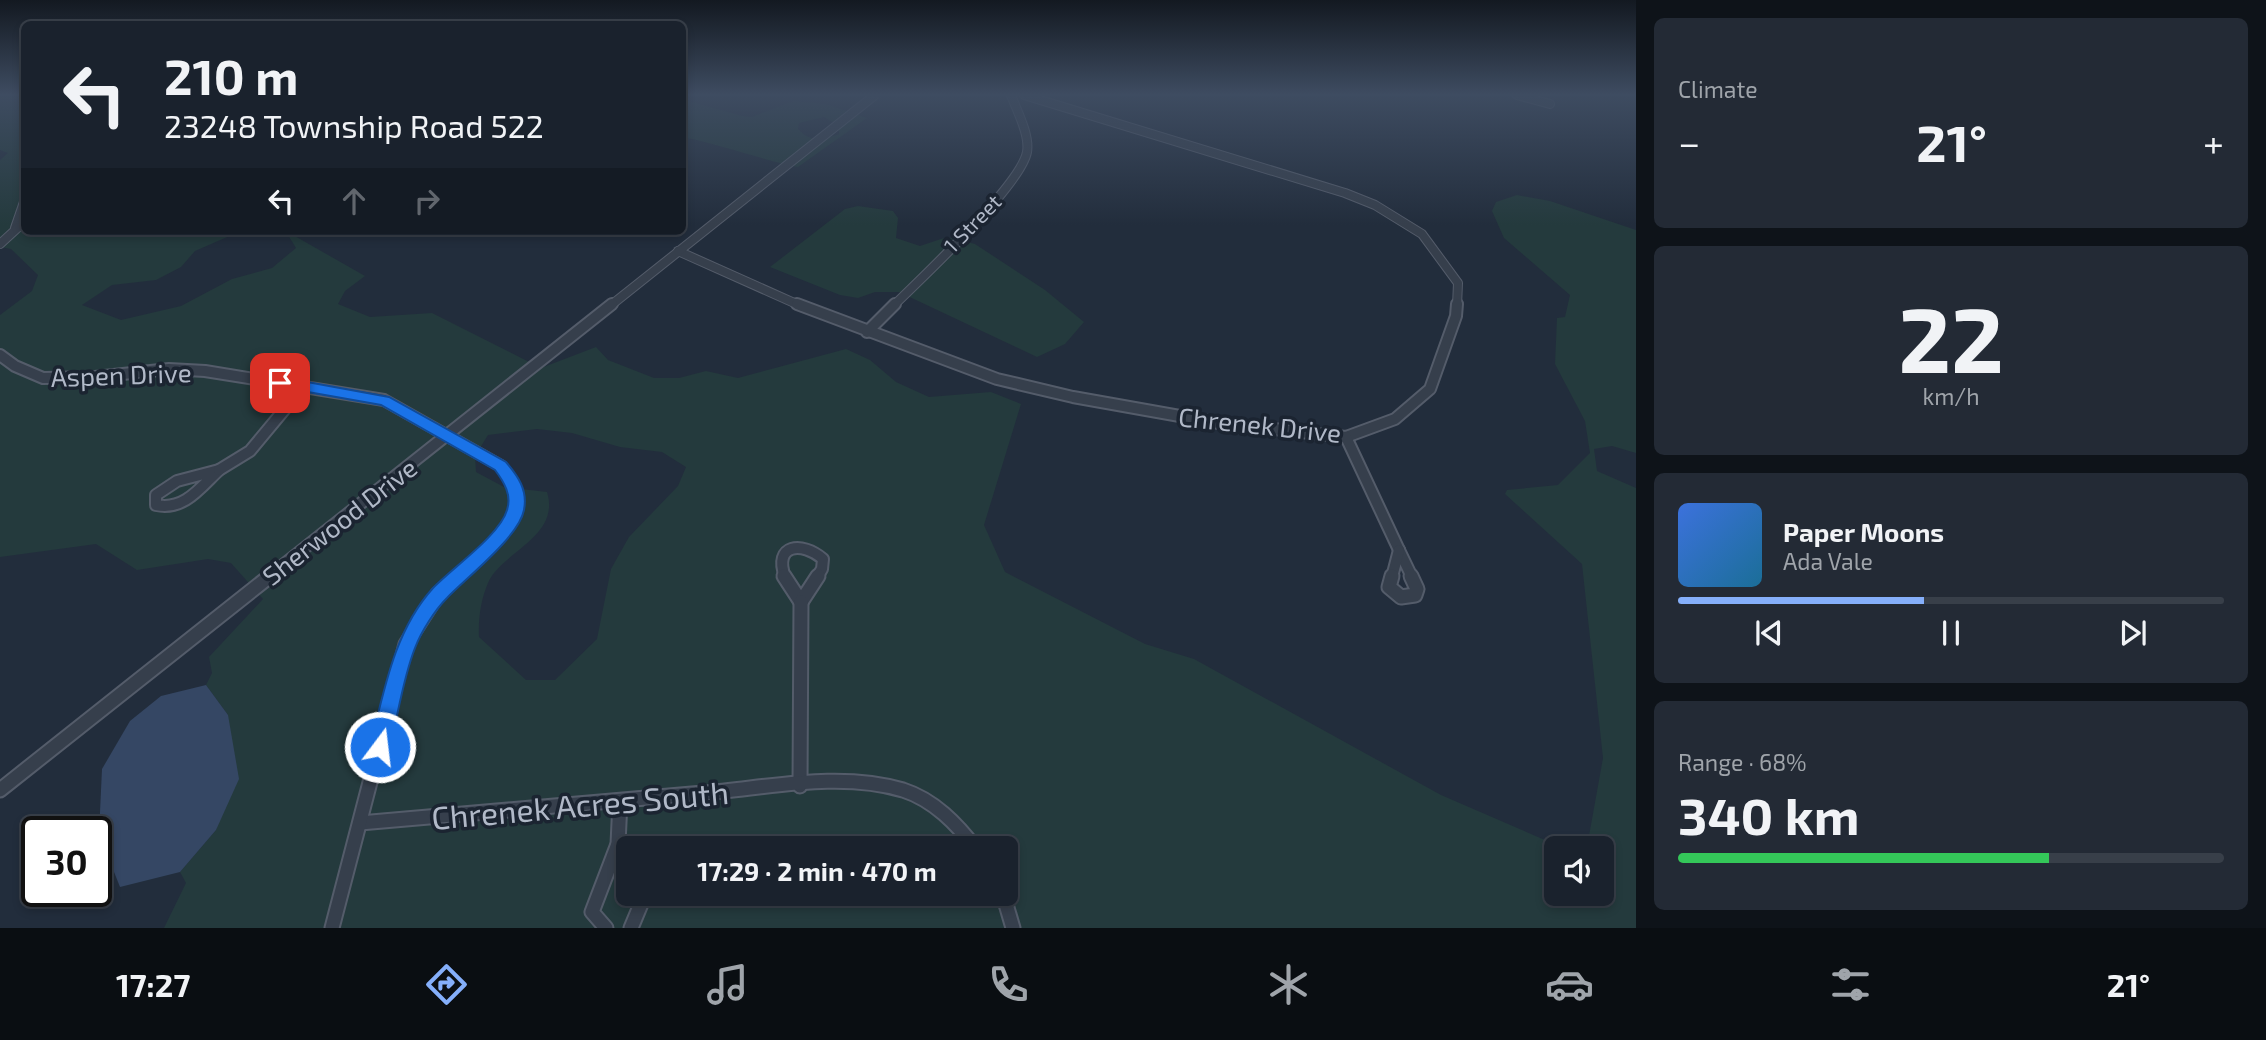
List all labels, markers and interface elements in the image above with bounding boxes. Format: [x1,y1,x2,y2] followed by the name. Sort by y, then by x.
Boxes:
[164,46,298,105] text: 210 m
[49,49,140,140] icon: left
[1678,75,1758,103] text: Climate
[164,106,544,144] text: 23248 Township Road 522
[1916,110,1987,172] text: 21°
[1678,119,1700,165] text: −
[2203,119,2224,165] text: +
[262,182,300,220] icon: left
[335,182,373,220] icon: ahead
[408,182,446,220] icon: right
[938,189,1006,257] street label: 1 Street
[1898,282,2004,391] text: 22
[250,353,310,413] pin
[50,356,192,392] street label: Aspen Drive
[261,364,299,402] icon: arrive
[1922,382,1980,410] text: km/h
[1177,400,1343,448] street label: Chrenek Drive
[256,451,422,591] street label: Sherwood Drive
[1783,516,1944,547] text: Paper Moons
[1783,547,1873,575] text: Ada Vale
[1750,614,1788,652] icon: previous
[1932,614,1970,652] icon: pause
[2114,614,2152,652] icon: next
[343,710,417,784] position arrow
[1678,748,1807,776] text: Range · 68%
[430,772,730,836] street label: Chrenek Acres South
[1678,783,1860,845] text: 340 km
[21,816,112,907] speed limit sign: 30
[1544,836,1614,906] map controls
[1544,836,1614,906] button: sound
[697,855,937,886] text: 17:29 · 2 min · 470 m
[422,960,471,1009] icon: directions
[703,960,752,1009] icon: music
[984,960,1033,1009] icon: phone
[1264,960,1313,1009] icon: climate
[1545,960,1594,1009] icon: car
[1826,960,1875,1009] icon: filters
[116,965,190,1003] text: 17:27
[2107,965,2150,1003] text: 21°

